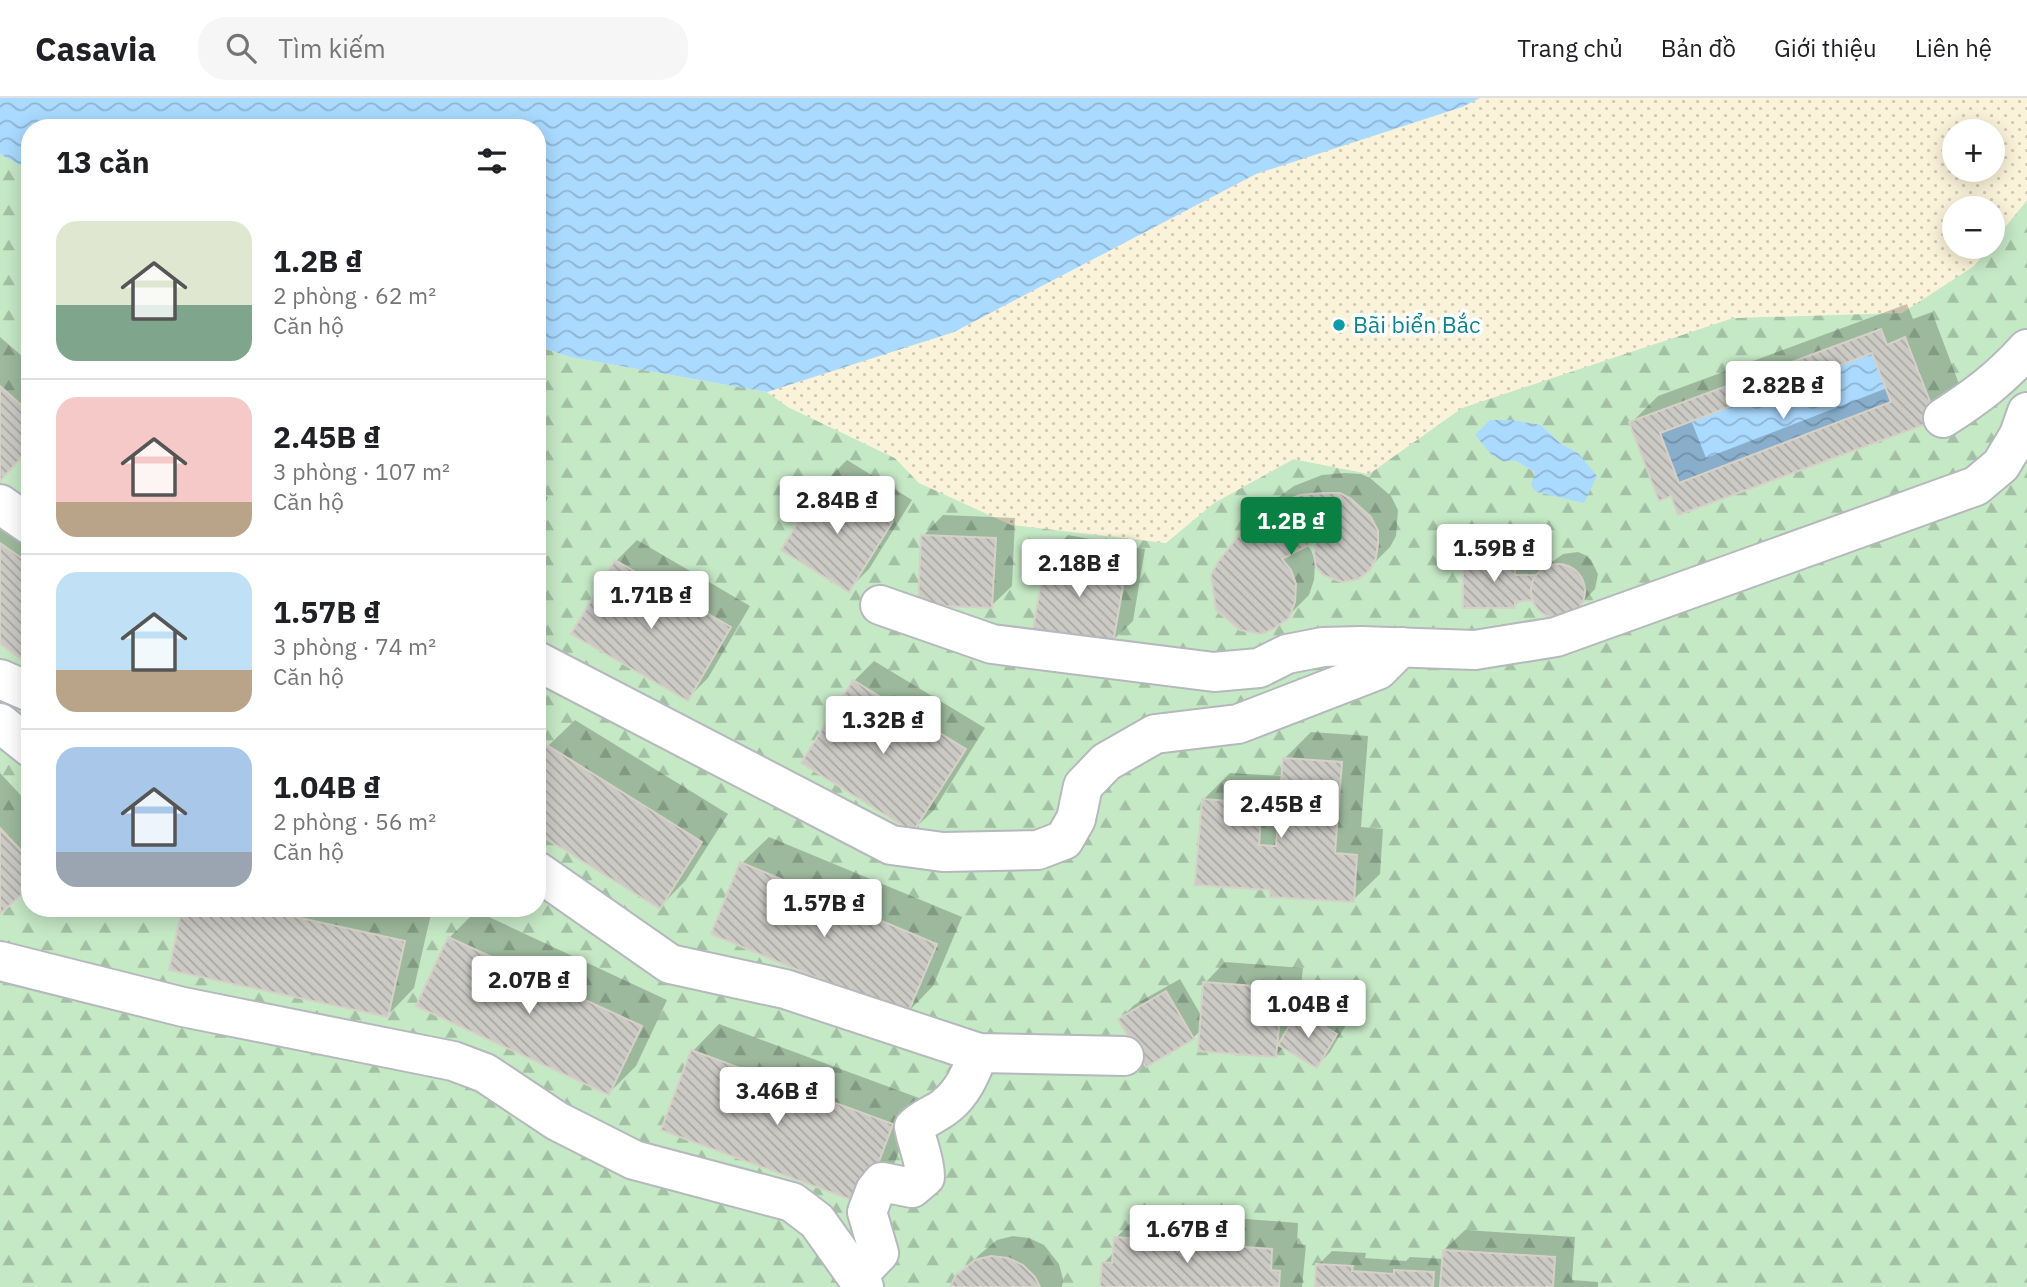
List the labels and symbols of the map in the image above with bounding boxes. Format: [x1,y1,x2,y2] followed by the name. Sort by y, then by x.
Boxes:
[1353,309,1481,339] place label: Bãi biển Bắc
[1331,317,1347,333] marker: Bãi biển Bắc
[1718,362,1848,421] pin: 2.82B ₫
[772,476,902,536] pin: 2.84B ₫
[1234,498,1348,557] pin: 1.2B ₫
[1429,524,1559,584] pin: 1.59B ₫
[1014,540,1144,599] pin: 2.18B ₫
[586,572,716,631] pin: 1.71B ₫
[818,696,948,756] pin: 1.32B ₫
[1216,780,1346,840] pin: 2.45B ₫
[759,880,889,939] pin: 1.57B ₫
[464,956,594,1016] pin: 2.07B ₫
[1243,981,1373,1040] pin: 1.04B ₫
[712,1068,842,1127] pin: 3.46B ₫
[1122,1206,1252,1265] pin: 1.67B ₫

